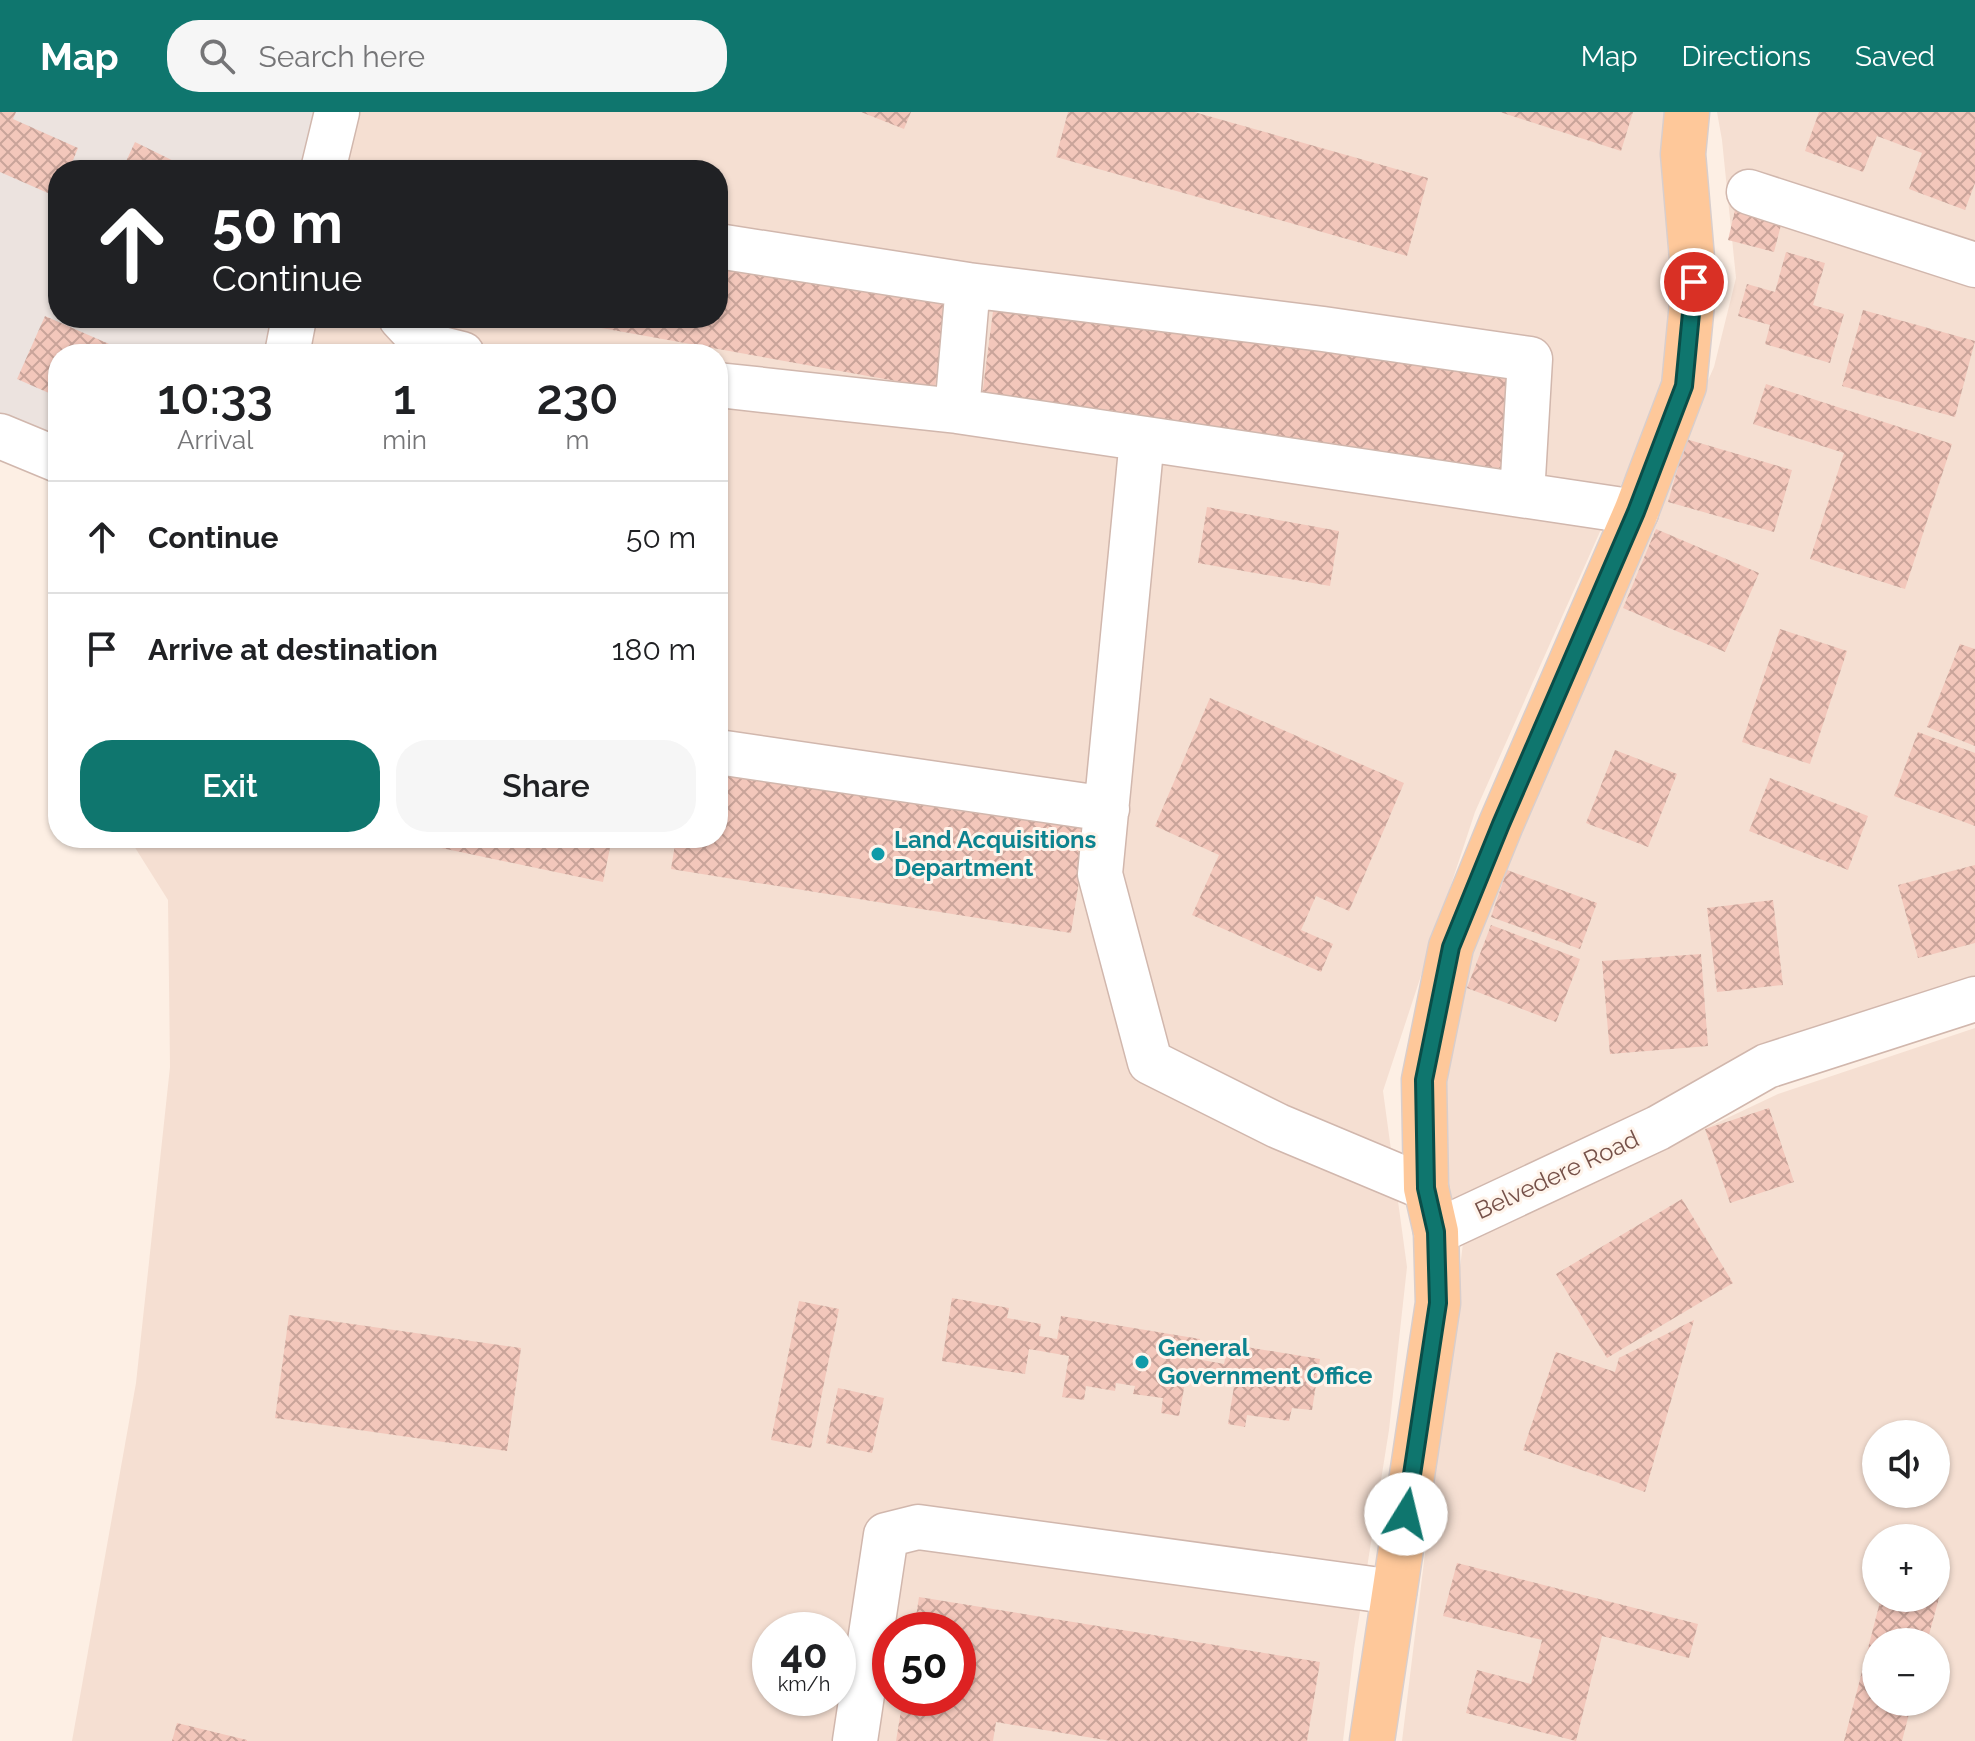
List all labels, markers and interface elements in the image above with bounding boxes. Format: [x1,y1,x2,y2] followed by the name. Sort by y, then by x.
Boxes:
[167,20,727,92] search box
[40,34,119,79] text: Map
[195,34,239,78] icon: search
[259,39,425,74] text: Search here
[1581,40,1638,73] text: Map
[1682,40,1811,73] text: Directions
[1855,40,1935,73] text: Saved
[212,190,343,256] text: 50 m
[80,192,184,296] icon: ahead
[1660,248,1728,316] pin
[212,257,362,299] text: Continue
[1672,260,1716,304] icon: arrive
[157,369,273,425] text: 10:33
[393,369,416,425] text: 1
[536,369,619,425] text: 230
[177,425,253,455] text: Arrival
[382,425,427,455] text: min
[566,425,589,455] text: m
[80,515,124,559] icon: ahead
[148,520,279,555] text: Continue
[626,520,696,555] text: 50 m
[80,627,124,671] icon: arrive
[148,632,438,667] text: Arrive at destination
[612,632,696,667] text: 180 m
[80,740,380,832] button: Exit
[396,740,696,832] button: Share
[894,825,1096,882] place label: Land Acquisitions Department
[869,845,887,863] marker: Land Acquisitions Department
[1470,1124,1643,1225] street label: Belvedere Road
[1158,1333,1372,1390] place label: General Government Office
[1133,1353,1151,1371] marker: General Government Office
[1862,1420,1950,1716] map controls
[1862,1420,1950,1508] button: sound
[1364,1472,1448,1556] position arrow
[1862,1524,1950,1612] button: +
[872,1612,976,1716] speed limit sign: 50
[1862,1628,1950,1716] button: −
[780,1630,828,1677] text: 40
[778,1672,830,1696] text: km/h

